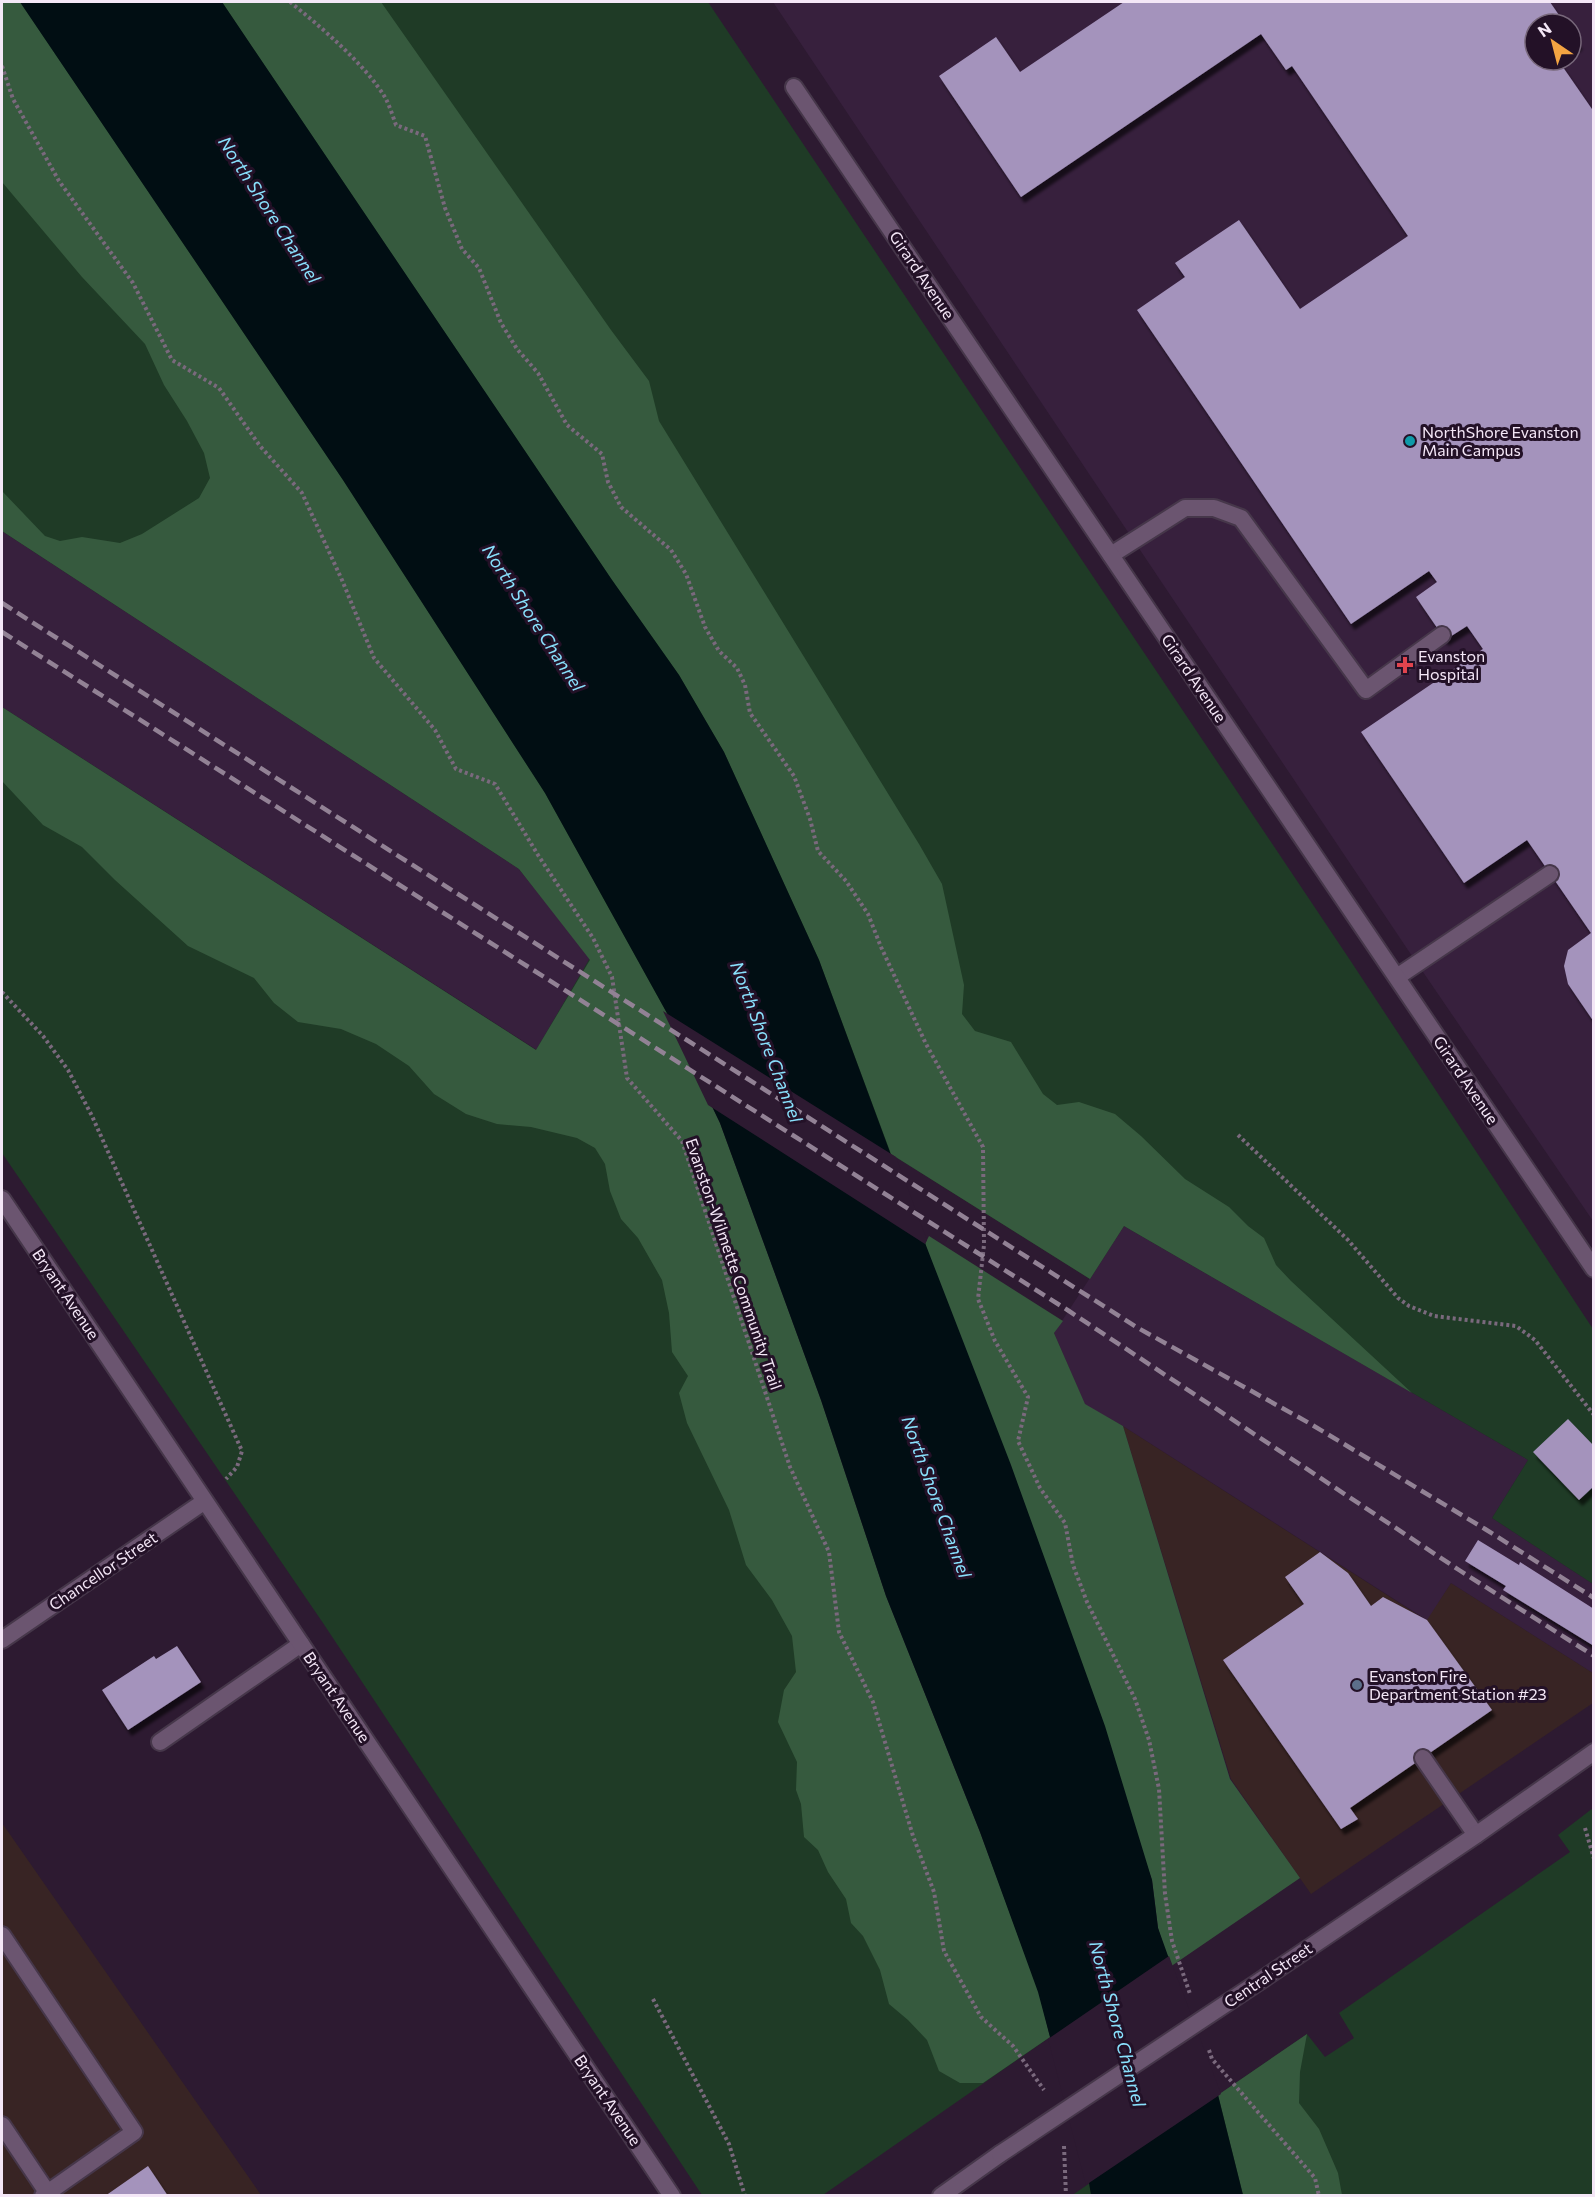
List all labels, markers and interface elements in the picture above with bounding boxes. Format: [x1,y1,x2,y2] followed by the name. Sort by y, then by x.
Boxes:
[1523,12,1583,72] north arrow
[1534,18,1554,41] text: N
[214,132,326,287] water label: North Shore Channel
[886,227,959,322] street label: Girard Avenue
[1422,422,1579,459] place label: NorthShore Evanston Main Campus
[1403,434,1417,448] marker: NorthShore Evanston Main Campus
[478,540,590,695] water label: North Shore Channel
[1158,630,1231,725] street label: Girard Avenue
[1418,646,1485,683] place label: Evanston Hospital
[1396,656,1414,674] marker: Evanston Hospital
[726,958,808,1126] water label: North Shore Channel
[1430,1032,1503,1127] street label: Girard Avenue
[682,1136,787,1392] street label: Evanston-Wilmette Community Trail
[29,1245,104,1343] street label: Bryant Avenue
[897,1413,977,1581] water label: North Shore Channel
[45,1527,161,1614] street label: Chancellor Street
[300,1648,375,1746] street label: Bryant Avenue
[1369,1666,1547,1703] place label: Evanston Fire Department Station #23
[1350,1678,1364,1692] marker: Evanston Fire Department Station #23
[1085,1938,1151,2110] water label: North Shore Channel
[1220,1938,1316,2011] street label: Central Street
[571,2051,646,2149] street label: Bryant Avenue

